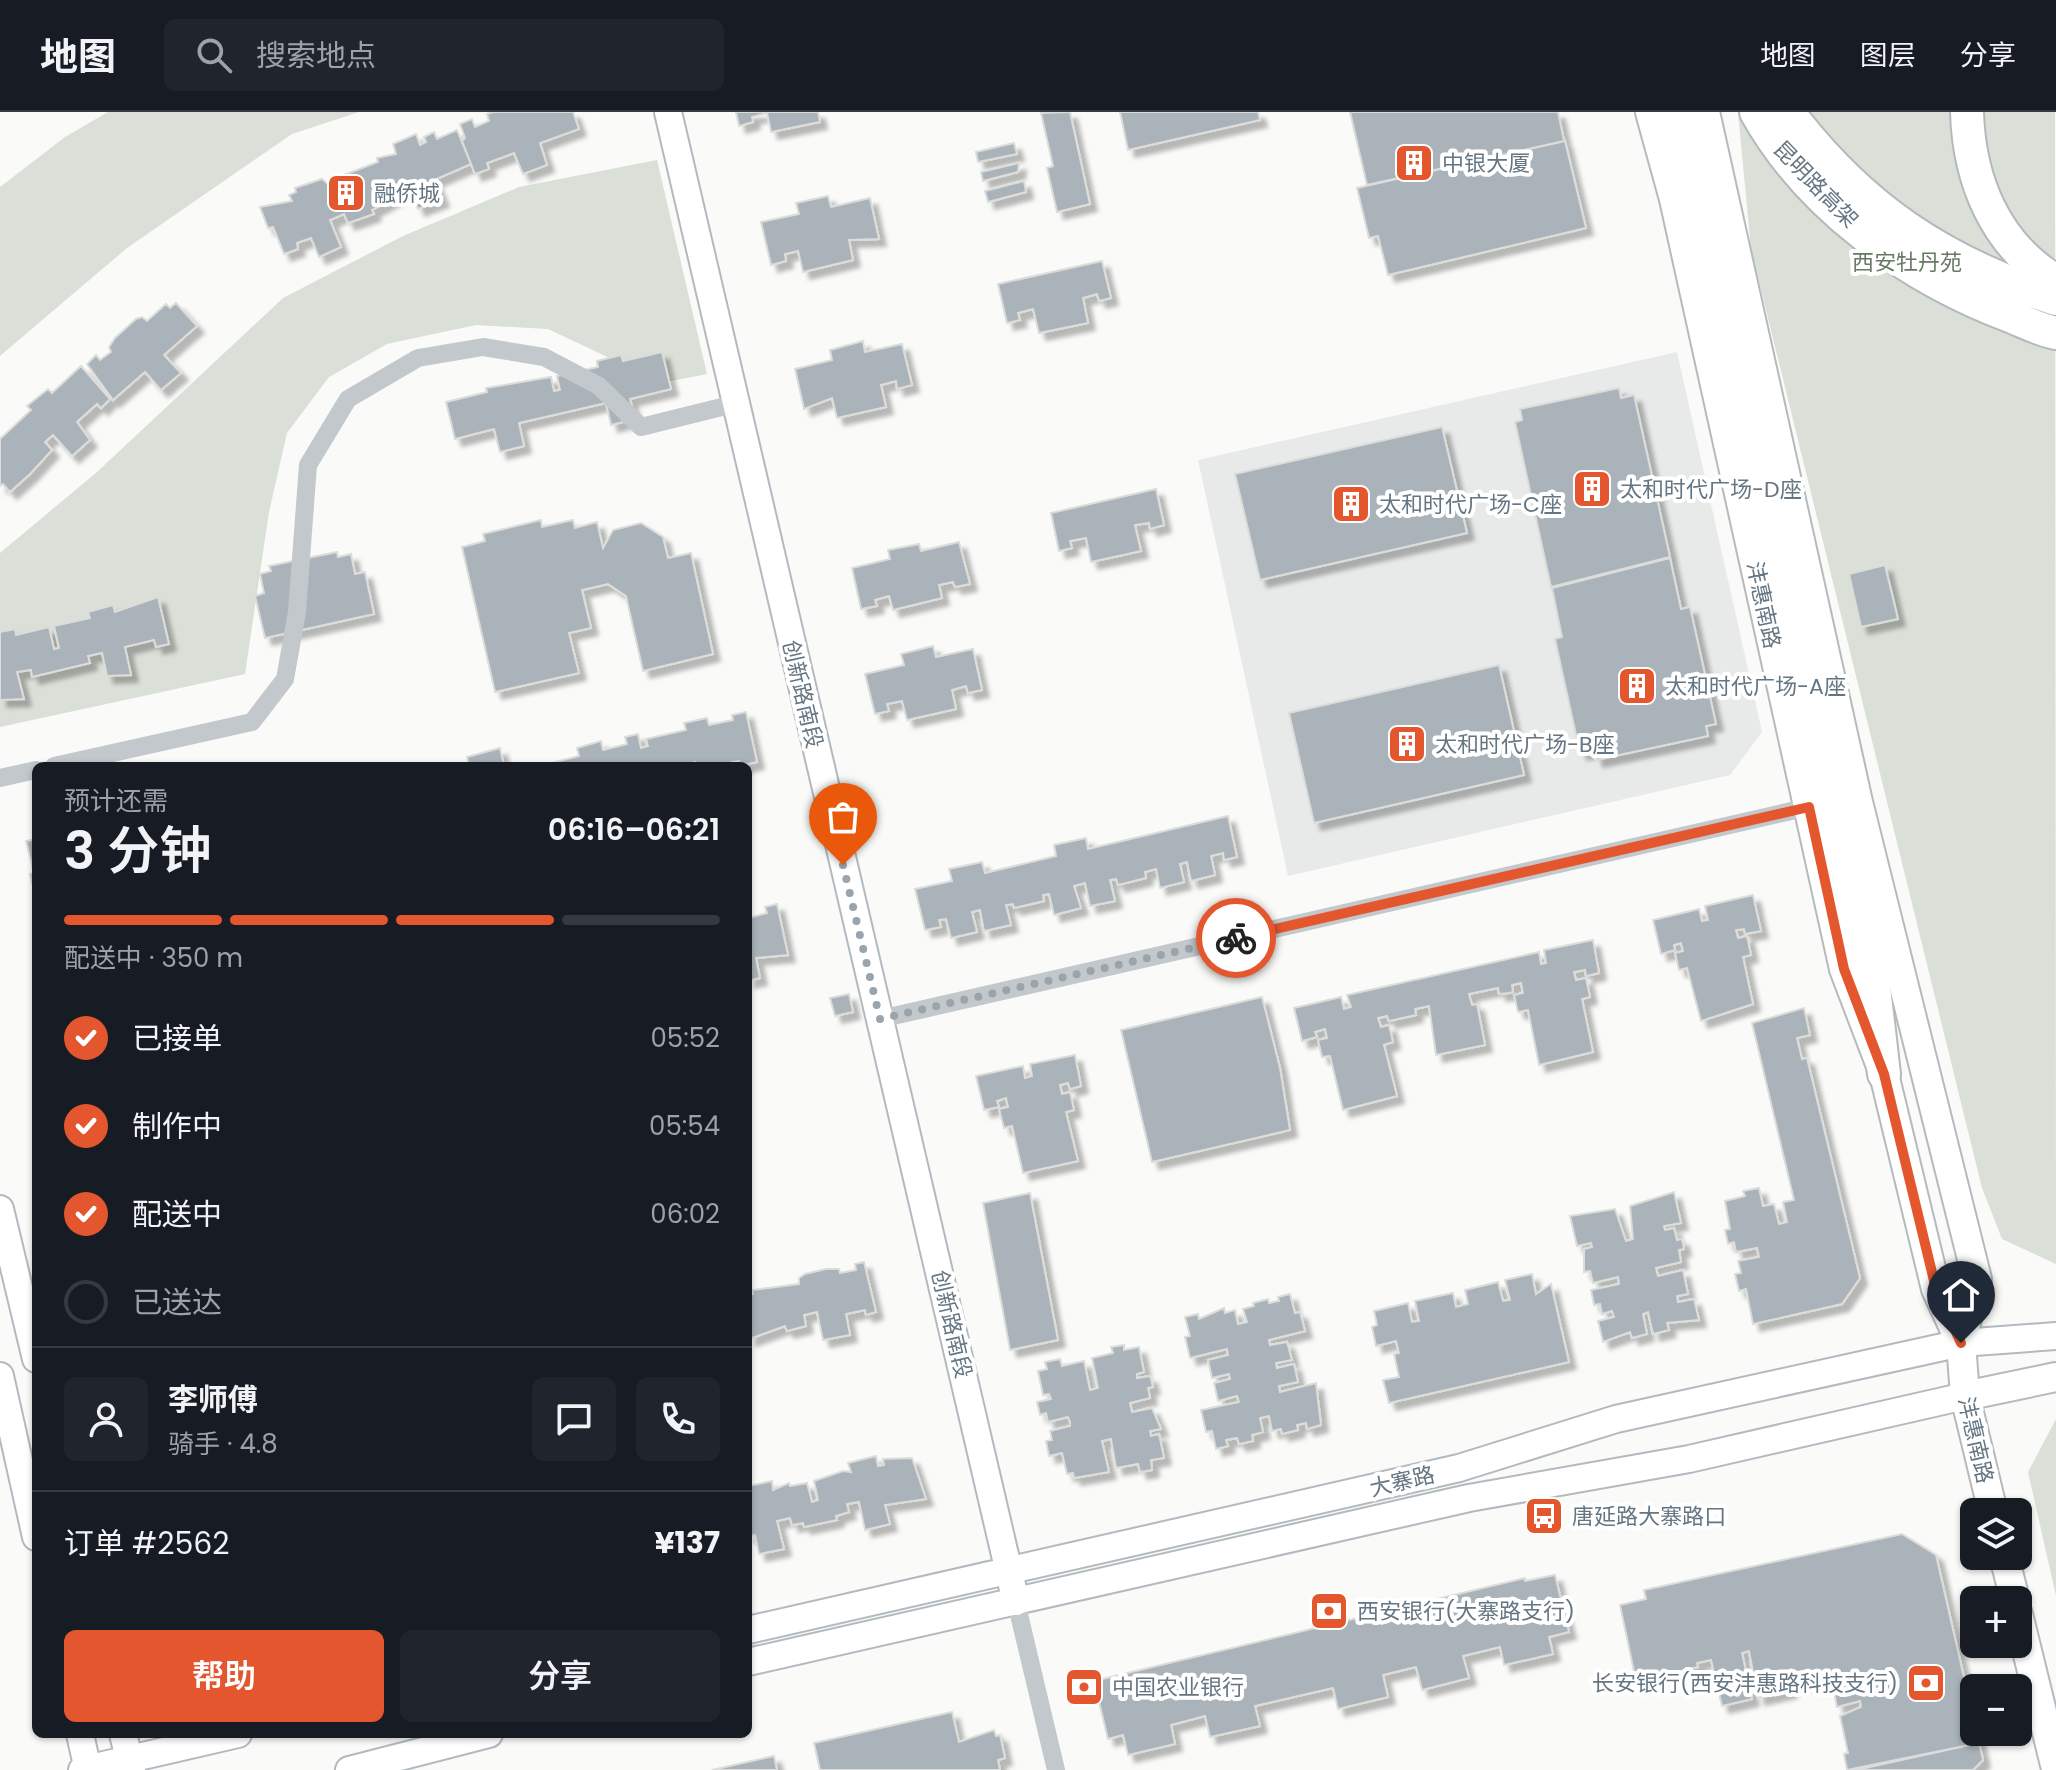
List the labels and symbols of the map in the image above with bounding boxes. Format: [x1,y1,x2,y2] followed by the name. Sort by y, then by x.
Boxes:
[1766,134,1865,235] street label: 昆明路高架
[1393,142,1435,184] building icon: 中银大厦
[1442,148,1530,179] place label: 中银大厦
[325,172,367,214] building icon: 融侨城
[374,178,440,209] place label: 融侨城
[1852,247,1962,278] park label: 西安牡丹苑
[1571,468,1613,510] building icon: 太和时代广场-D座
[1620,474,1802,505] place label: 太和时代广场-D座
[1330,483,1372,525] building icon: 太和时代广场-C座
[1379,489,1562,520] place label: 太和时代广场-C座
[1739,559,1788,651] street label: 沣惠南路
[775,637,830,751] street label: 创新路南段
[1616,665,1658,707] building icon: 太和时代广场-A座
[1665,671,1846,702] place label: 太和时代广场-A座
[1386,723,1428,765] building icon: 太和时代广场-B座
[1435,729,1615,760] place label: 太和时代广场-B座
[809,783,877,865] pin
[1196,898,1276,978] courier
[1927,1261,1995,1343] pin
[924,1267,979,1381] street label: 创新路南段
[1951,1394,2001,1486] street label: 沣惠南路
[1366,1459,1438,1504] street label: 大寨路
[1523,1495,1565,1537] bus stop icon: 唐延路大寨路口
[1572,1501,1726,1532] place label: 唐延路大寨路口
[1308,1590,1350,1632] bank icon: 西安银行(大寨路支行)
[1357,1596,1575,1627] place label: 西安银行(大寨路支行)
[1905,1662,1947,1704] bank icon: 长安银行(西安沣惠路科技支行)
[1063,1666,1105,1708] bank icon: 中国农业银行
[1592,1668,1898,1699] place label: 长安银行(西安沣惠路科技支行)
[1112,1672,1244,1703] place label: 中国农业银行

